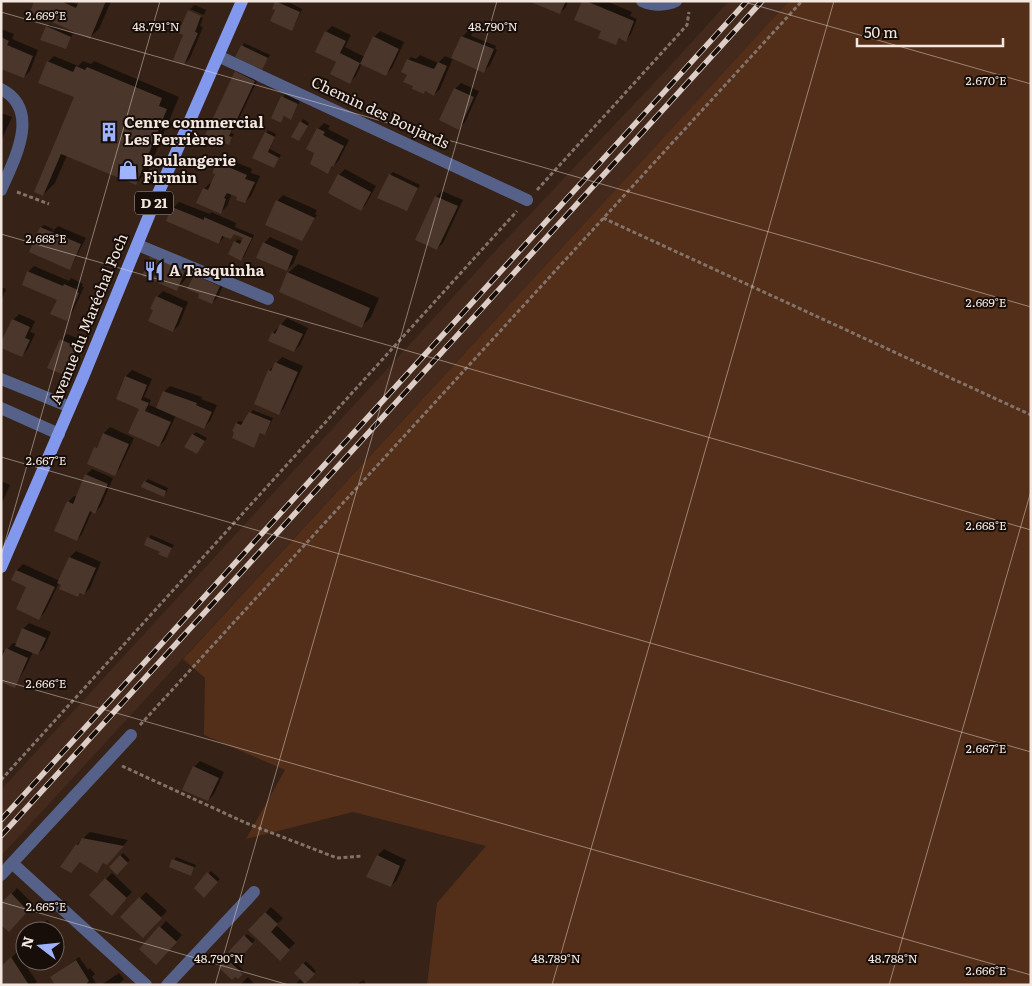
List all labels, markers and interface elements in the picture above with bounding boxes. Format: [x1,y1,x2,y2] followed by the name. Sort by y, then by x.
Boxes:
[26,6,67,24] text: 2.669°E
[857,15,1003,47] scale bar
[132,17,180,35] text: 48.791°N
[468,17,518,35] text: 48.790°N
[864,20,898,43] text: 50 m
[308,70,454,154] street label: Chemin des Boujards
[965,71,1007,89] text: 2.670°E
[124,110,264,150] place label: Cenre commercial Les Ferrières
[98,121,120,143] building icon: Cenre commercial Les Ferrières
[143,148,237,188] place label: Boulangerie Firmin
[117,159,139,181] shop icon: Boulangerie Firmin
[135,192,173,214] road number: D 21
[25,229,67,247] text: 2.668°E
[43,229,133,407] street label: Avenue du Maréchal Foch
[169,258,265,281] place label: A Tasquinha
[143,260,165,282] restaurant icon: A Tasquinha
[966,293,1007,311] text: 2.669°E
[26,451,67,469] text: 2.667°E
[965,516,1007,534] text: 2.668°E
[25,674,67,692] text: 2.666°E
[966,739,1007,757] text: 2.667°E
[26,897,67,915] text: 2.665°E
[15,921,65,971] north arrow
[15,933,38,951] text: N
[194,949,244,967] text: 48.790°N
[531,949,581,967] text: 48.789°N
[868,949,918,967] text: 48.788°N
[965,961,1007,979] text: 2.666°E

